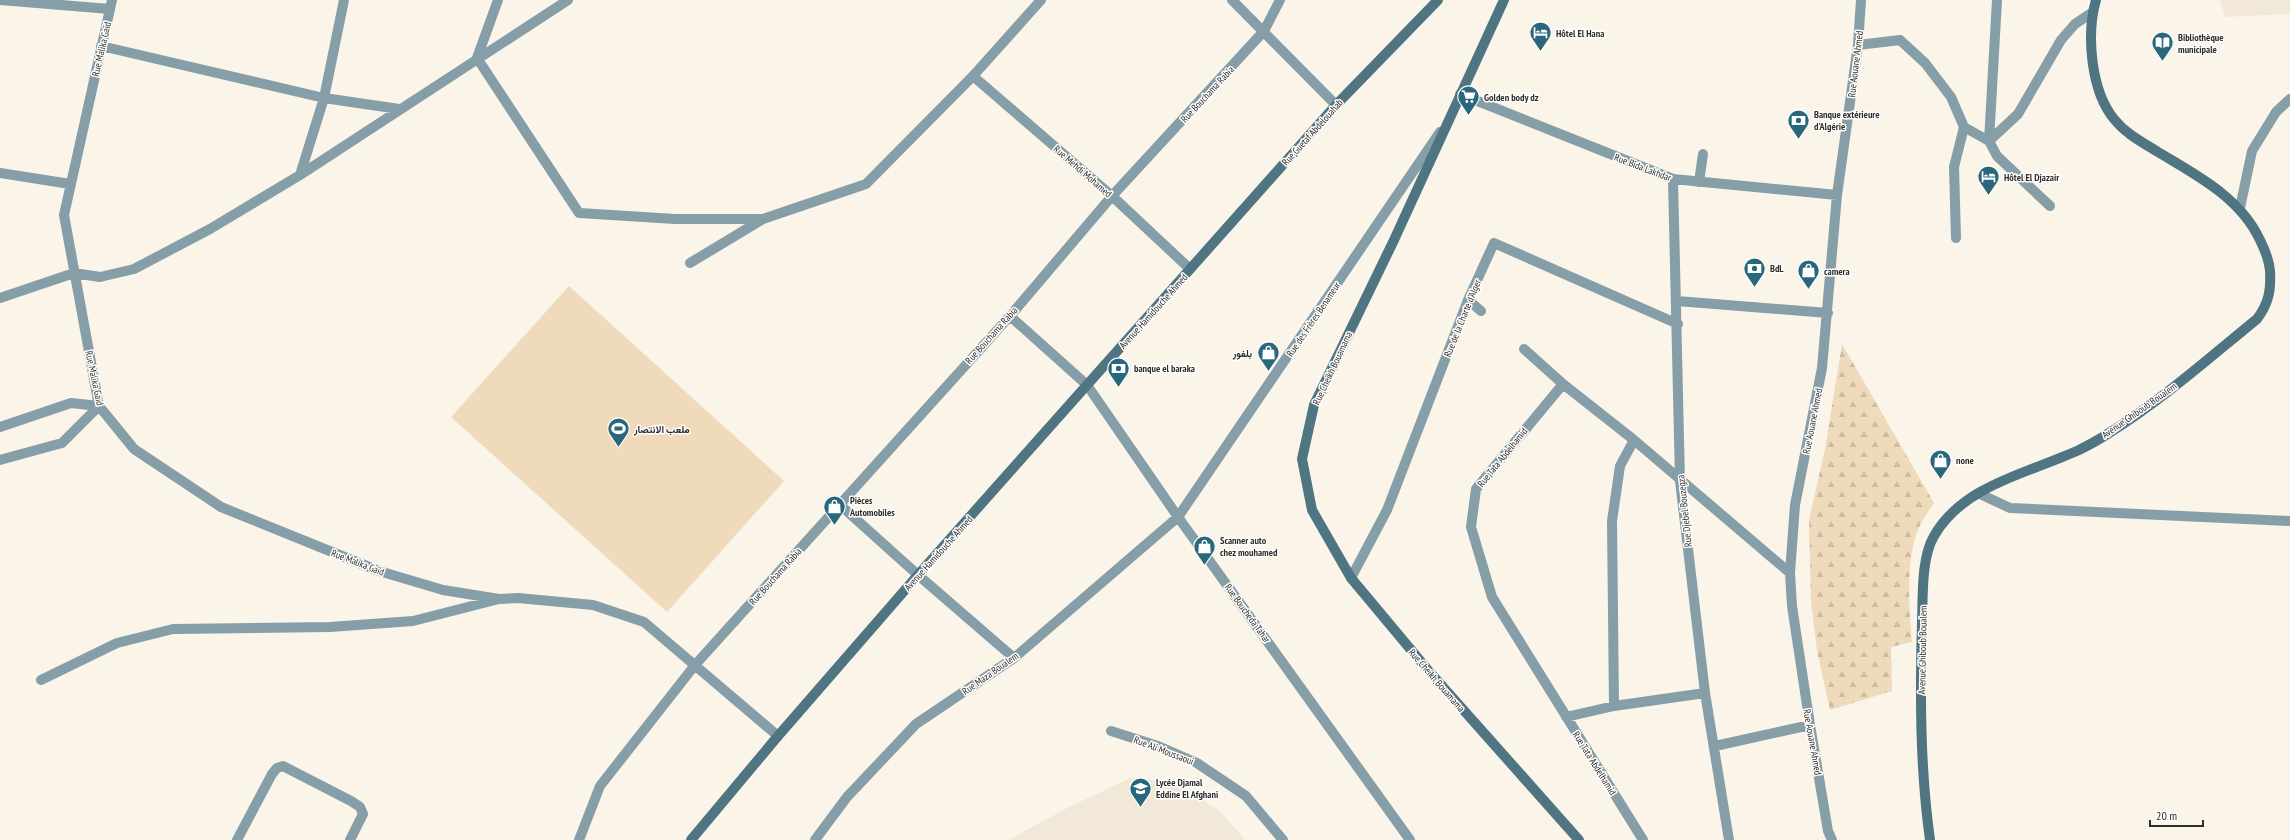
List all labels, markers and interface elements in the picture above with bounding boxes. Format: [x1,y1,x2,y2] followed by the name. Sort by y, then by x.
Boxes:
[1527,20,1553,53] hotel icon: Hôtel El Hana
[89,21,114,78] street label: Rue Malika Gaïd
[1556,27,1604,40] place label: Hôtel El Hana
[1845,30,1866,98] street label: Rue Aouane Ahmed
[2149,30,2175,63] library icon: Bibliothèque municipale
[2178,31,2224,56] place label: Bibliothèque municipale
[1178,63,1237,125] street label: Rue Bouchama Rabia
[1456,84,1482,117] supermarket icon: Golden body dz
[1484,91,1539,104] place label: Golden body dz
[1279,96,1346,168] street label: Rue Guetaf Abdelouahab
[1785,107,1811,140] bank icon: Banque extérieure d'Algérie
[1814,108,1880,133] place label: Banque extérieure d'Algérie
[1051,143,1114,200] street label: Rue Mehdi Mohamed
[1612,151,1673,184] street label: Rue Bida Lakhdar
[1975,164,2001,197] hotel icon: Hôtel El Djazair
[2004,171,2059,184] place label: Hôtel El Djazair
[1742,255,1768,288] bank icon: BdL
[1795,258,1821,291] shop icon: camera
[1770,262,1784,275] place label: BdL
[1824,265,1850,278] place label: camera
[1116,271,1190,352] street label: Avenue Hamidouche Ahmed
[1441,277,1484,359] street label: Rue de la Charte d'Alger
[1284,279,1343,359] street label: Rue des Frères Benameur
[962,304,1021,367] street label: Rue Bouchama Rabia
[1310,329,1355,407] street label: Rue Cheikh Bouamama
[1255,340,1281,373] shop icon: بلفور
[1232,347,1252,360] place label: بلفور
[82,350,107,407] street label: Rue Malika Gaïd
[1105,355,1131,388] bank icon: banque el baraka
[1134,362,1195,375] place label: banque el baraka
[2099,380,2179,441] street label: Avenue Ghiboub Boualem
[1800,387,1825,455] street label: Rue Aouane Ahmed
[605,416,631,449] sports icon: ملعب الانتصار
[633,423,690,436] place label: ملعب الانتصار
[1474,425,1530,490] street label: Rue Tata Abdelhamid
[1928,447,1954,480] shop icon: none
[1956,454,1974,467] place label: none
[1674,474,1695,548] street label: Rue Djebel Bouzegza
[822,493,848,526] shop icon: Pièces Automobiles
[849,494,895,519] place label: Pièces Automobiles
[901,513,975,594] street label: Avenue Hamidouche Ahmed
[1192,533,1218,566] shop icon: Scanner auto chez mouhamed
[1220,534,1278,559] place label: Scanner auto chez mouhamed
[746,545,805,608] street label: Rue Bouchama Rabia
[329,546,386,579] street label: Rue Malika Gaïd
[1222,581,1274,646] street label: Rue Boucheda Tahar
[1915,606,1930,694] street label: Avenue Ghiboub Boualem
[1406,646,1468,715] street label: Rue Cheikh Bouamama
[960,649,1021,698] street label: Rue Maza Boualem
[1800,708,1825,776] street label: Rue Aouane Ahmed
[1570,729,1619,798] street label: Rue Tata Abdelhamid
[1132,733,1196,768] street label: Rue Ali Moussaoui
[1128,775,1154,808] school or university icon: Lycée Djamal Eddine El Afghani
[1156,776,1218,801] place label: Lycée Djamal Eddine El Afghani
[2150,802,2203,828] scale bar
[2156,808,2177,823] text: 20 m

